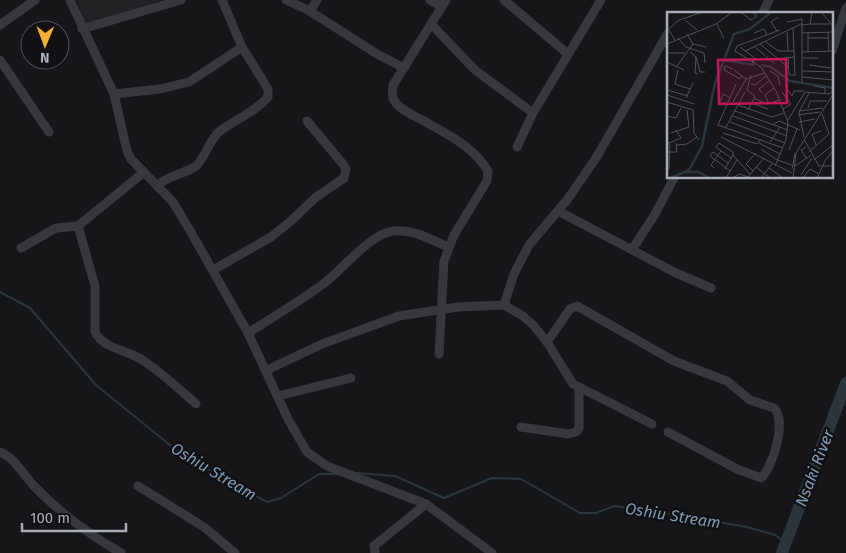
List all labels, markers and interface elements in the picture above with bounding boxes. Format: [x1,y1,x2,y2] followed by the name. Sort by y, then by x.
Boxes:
[667,12,834,179] inset map
[20,20,70,70] north arrow
[40,49,50,66] text: N
[791,426,838,509] water label: Nsaki River
[168,438,260,504] water label: Oshiu Stream
[624,499,722,532] water label: Oshiu Stream
[22,500,126,532] scale bar
[30,509,70,527] text: 100 m

